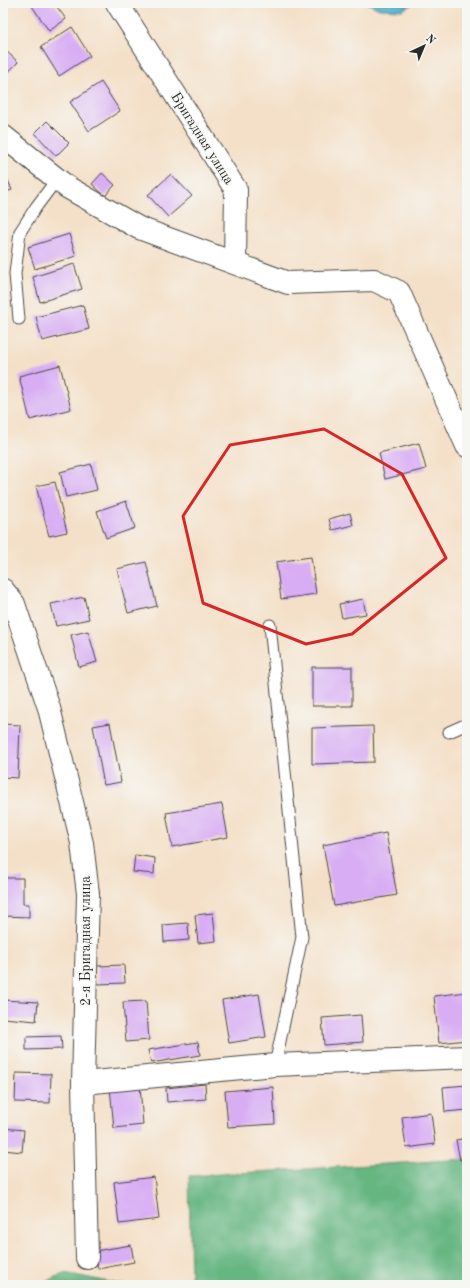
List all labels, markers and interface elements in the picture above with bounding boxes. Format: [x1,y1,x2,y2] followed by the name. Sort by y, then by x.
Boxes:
[404,26,444,66] north arrow
[423,33,437,47] text: N
[168,90,236,187] street label: Бригадная улица
[79,876,93,1006] street label: 2-я Бригадная улица

